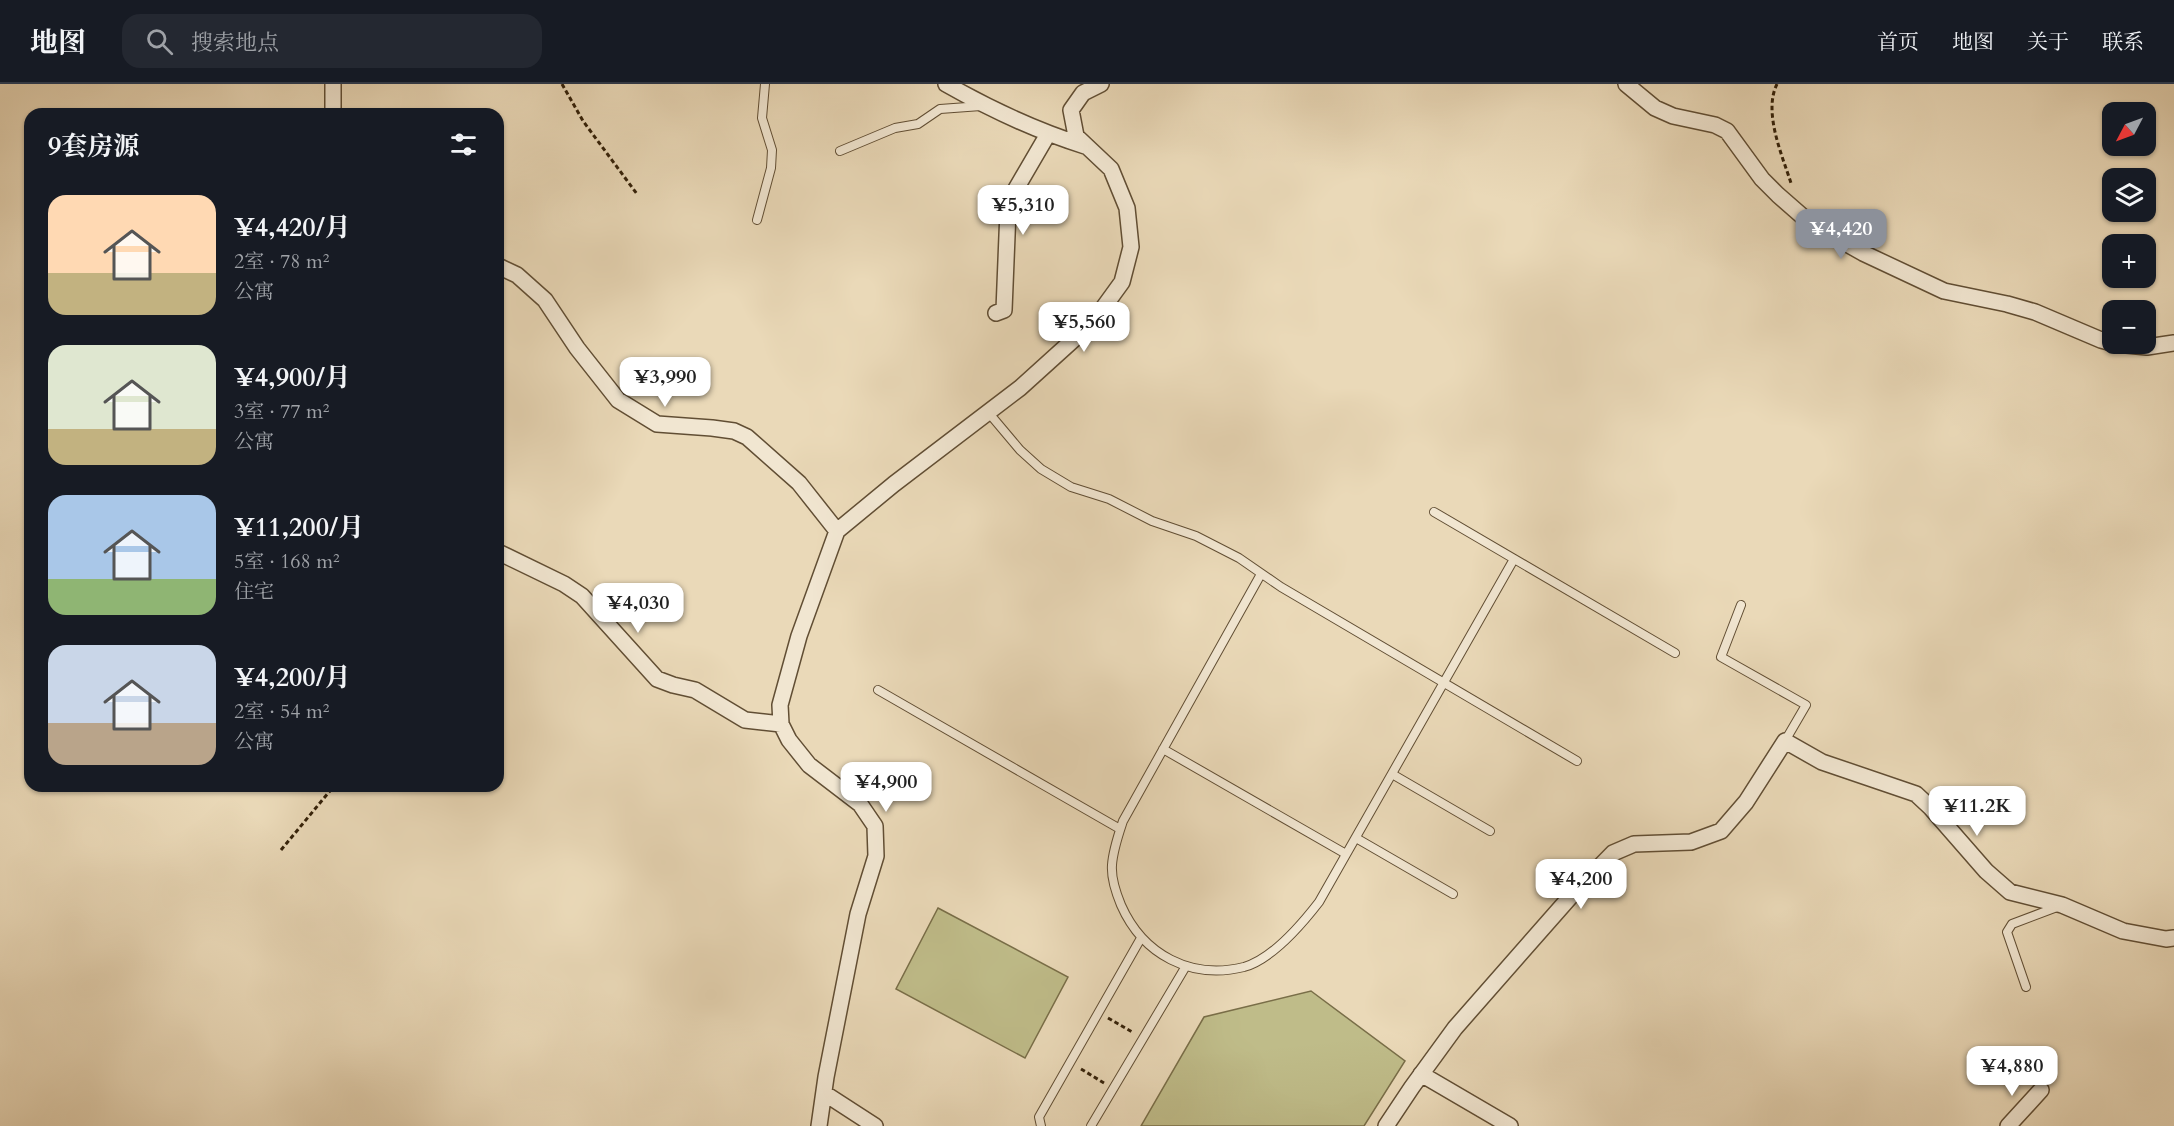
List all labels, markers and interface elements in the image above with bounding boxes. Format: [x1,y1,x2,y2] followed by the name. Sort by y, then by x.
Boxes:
[122,14,542,68] search box
[30,24,86,62] text: 地图
[143,25,176,58] icon: search
[191,28,279,58] text: 搜索地点
[1877,28,1919,57] text: 首页
[1952,28,1994,57] text: 地图
[2027,28,2069,57] text: 关于
[2102,28,2144,57] text: 联系
[2102,102,2156,156] north arrow
[2102,102,2156,354] map controls
[447,128,480,161] icon: filters
[48,129,139,164] text: 9套房源
[2102,168,2156,222] button: layers
[974,185,1072,236] pin: ¥5,310
[992,191,1054,218] text: ¥5,310
[1792,209,1890,260] pin: ¥4,420
[234,210,351,245] text: ¥4,420/月
[1810,215,1872,242] text: ¥4,420
[96,219,168,291] icon: home
[2102,234,2156,288] button: +
[234,248,330,275] text: 2室 · 78 m²
[234,278,274,305] text: 公寓
[2102,300,2156,354] button: −
[1035,302,1133,353] pin: ¥5,560
[1053,308,1115,335] text: ¥5,560
[616,357,714,408] pin: ¥3,990
[234,360,351,395] text: ¥4,900/月
[634,363,696,390] text: ¥3,990
[96,369,168,441] icon: home
[234,398,330,425] text: 3室 · 77 m²
[234,428,274,455] text: 公寓
[234,510,364,545] text: ¥11,200/月
[96,519,168,591] icon: home
[234,548,340,575] text: 5室 · 168 m²
[234,578,274,605] text: 住宅
[589,583,687,634] pin: ¥4,030
[607,589,669,616] text: ¥4,030
[234,660,351,695] text: ¥4,200/月
[96,669,168,741] icon: home
[234,698,330,725] text: 2室 · 54 m²
[234,728,274,755] text: 公寓
[837,762,935,813] pin: ¥4,900
[855,768,917,795] text: ¥4,900
[1928,786,2026,837] pin: ¥11.2K
[1943,792,2011,819] text: ¥11.2K
[1532,859,1630,910] pin: ¥4,200
[1550,865,1612,892] text: ¥4,200
[1963,1046,2061,1097] pin: ¥4,880
[1981,1052,2043,1079] text: ¥4,880

